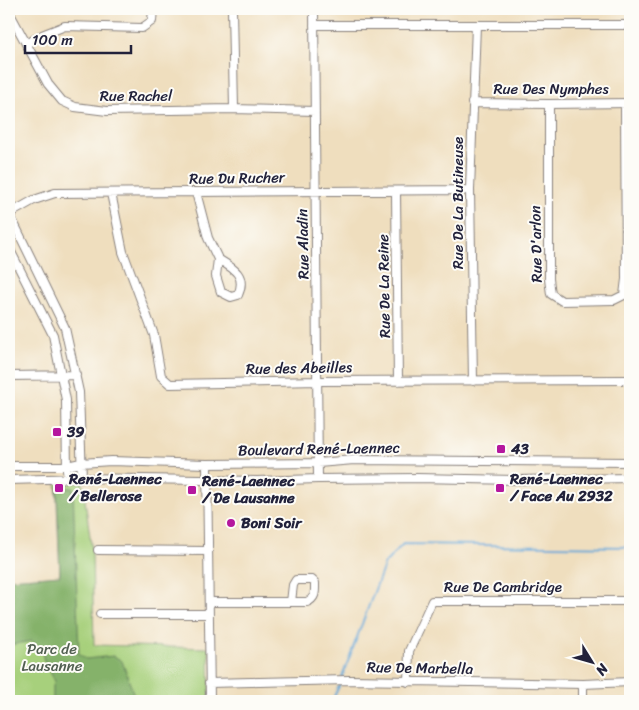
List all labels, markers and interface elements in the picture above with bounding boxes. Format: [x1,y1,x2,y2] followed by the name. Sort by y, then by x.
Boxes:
[25,22,131,54] scale bar
[32,27,73,53] text: 100 m
[493,76,609,102] street label: Rue Des Nymphes
[100,83,173,109] street label: Rue Rachel
[445,137,471,269] street label: Rue De La Butineuse
[189,164,286,192] street label: Rue Du Rucher
[522,205,550,283] street label: Rue D'arlon
[289,208,317,280] street label: Rue Aladin
[370,234,398,338] street label: Rue De La Reine
[246,354,353,382] street label: Rue des Abeilles
[66,419,84,445] place label: 39
[51,426,63,438] marker: 39
[238,435,400,463] street label: Boulevard René-Laennec
[510,436,529,462] place label: 43
[495,443,507,455] marker: 43
[68,466,162,509] place label: René-Laennec / Bellerose
[509,466,613,509] place label: René-Laennec / Face Au 2932
[201,468,295,511] place label: René-Laennec / De Lausanne
[53,482,65,494] marker: René-Laennec / Bellerose
[494,482,506,494] marker: René-Laennec / Face Au 2932
[186,484,198,496] marker: René-Laennec / De Lausanne
[241,510,303,536] place label: Boni Soir
[225,517,237,529] marker: Boni Soir
[444,574,562,600] street label: Rue De Cambridge
[22,636,83,679] park label: Parc de Lausanne
[566,638,616,688] north arrow
[367,654,474,682] street label: Rue De Marbella
[589,657,615,681] text: N

